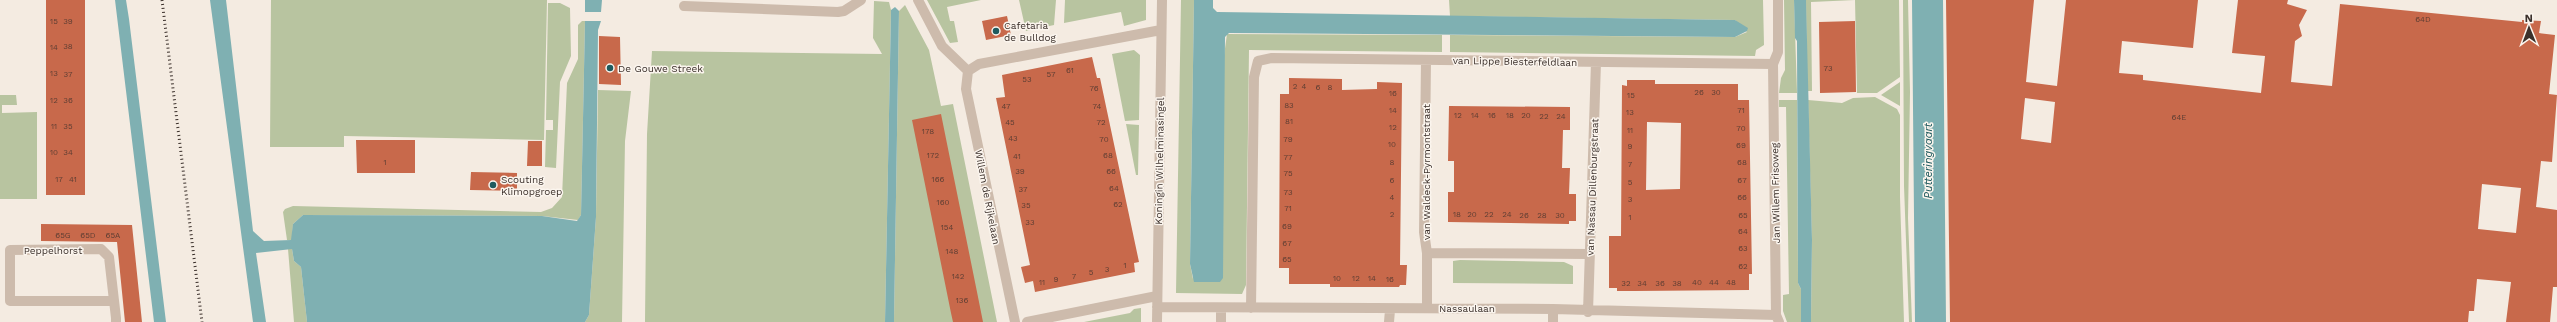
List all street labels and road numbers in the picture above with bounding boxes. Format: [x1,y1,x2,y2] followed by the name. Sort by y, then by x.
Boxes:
[1453,55,1577,68] street label: van Lippe Biesterfeldlaan
[1153,97,1166,225] street label: Koningin Wilhelminasingel
[1421,103,1432,240] street label: van Waldeck-Pyrmontstraat
[1585,117,1600,256] street label: van Nassau Dillenburgstraat
[1769,142,1782,243] street label: Jan Willem Frisoweg
[973,149,1002,245] street label: Willem de Rijkelaan
[24,245,83,256] street label: Peppelhorst
[1439,303,1495,314] street label: Nassaulaan

